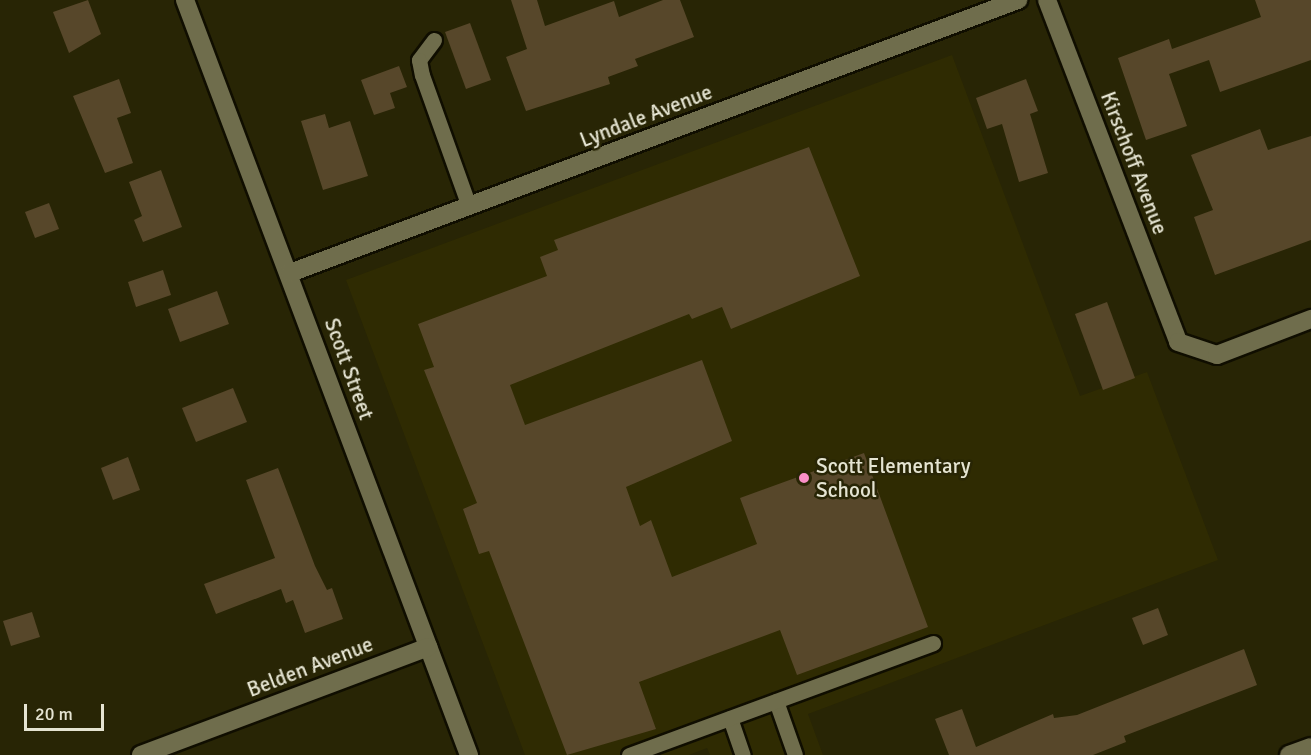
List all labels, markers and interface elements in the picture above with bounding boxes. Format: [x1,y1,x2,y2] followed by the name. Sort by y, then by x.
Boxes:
[576,79,716,153] street label: Lyndale Avenue
[1095,88,1173,238] street label: Kirschoff Avenue
[319,315,379,423] street label: Scott Street
[816,453,971,503] place label: Scott Elementary School
[797,471,811,485] marker: Scott Elementary School
[244,631,376,703] street label: Belden Avenue
[27,692,106,730] scale bar
[35,703,73,725] text: 20 m

